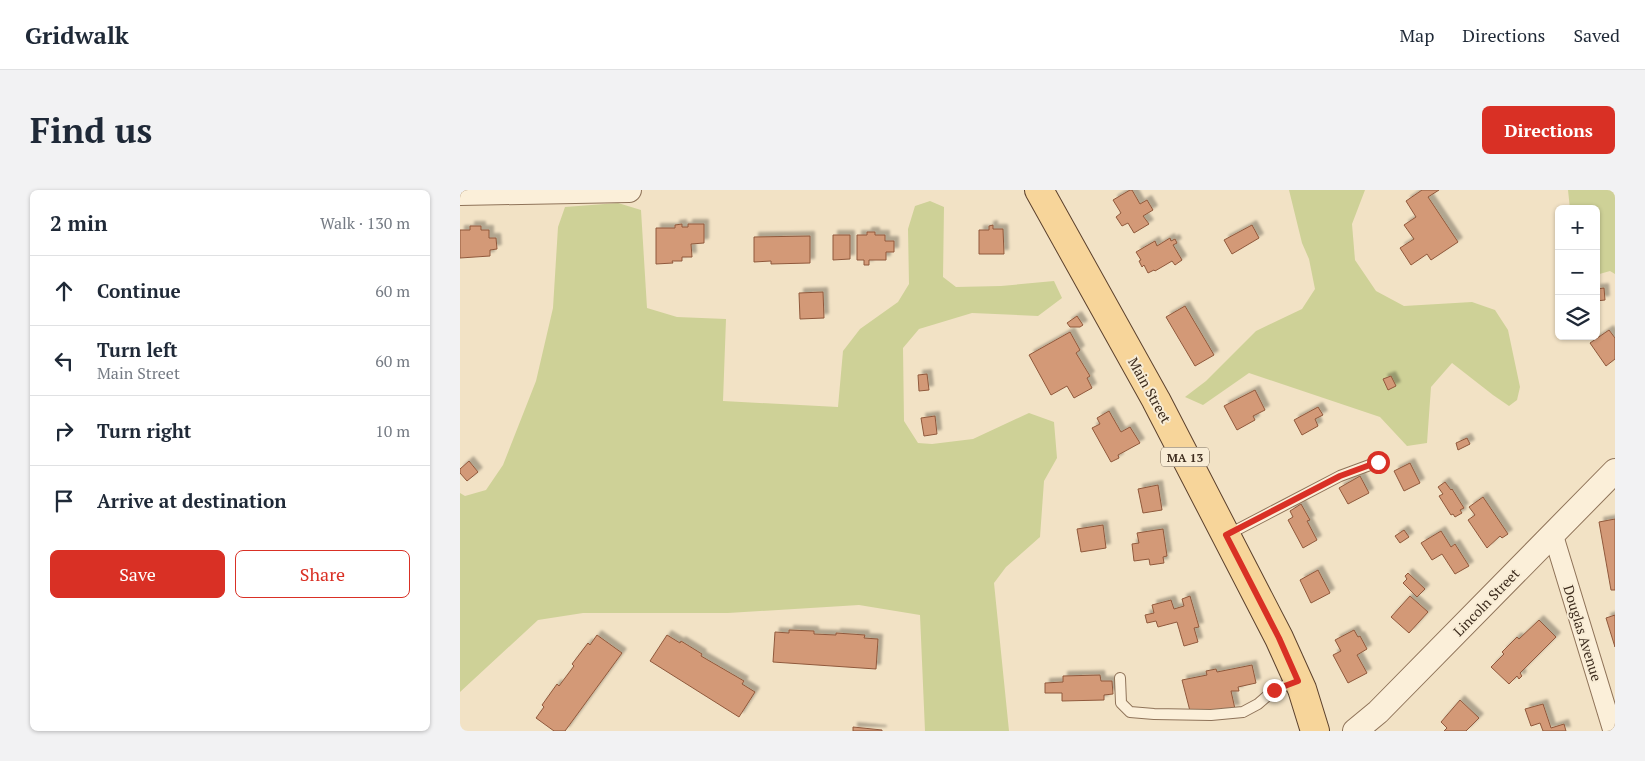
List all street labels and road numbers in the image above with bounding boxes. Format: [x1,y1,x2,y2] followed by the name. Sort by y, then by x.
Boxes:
[1124,354,1176,427] street label: Main Street
[1161,448,1209,466] road number: MA 13
[1449,563,1524,640] street label: Lincoln Street
[1559,583,1607,683] street label: Douglas Avenue

